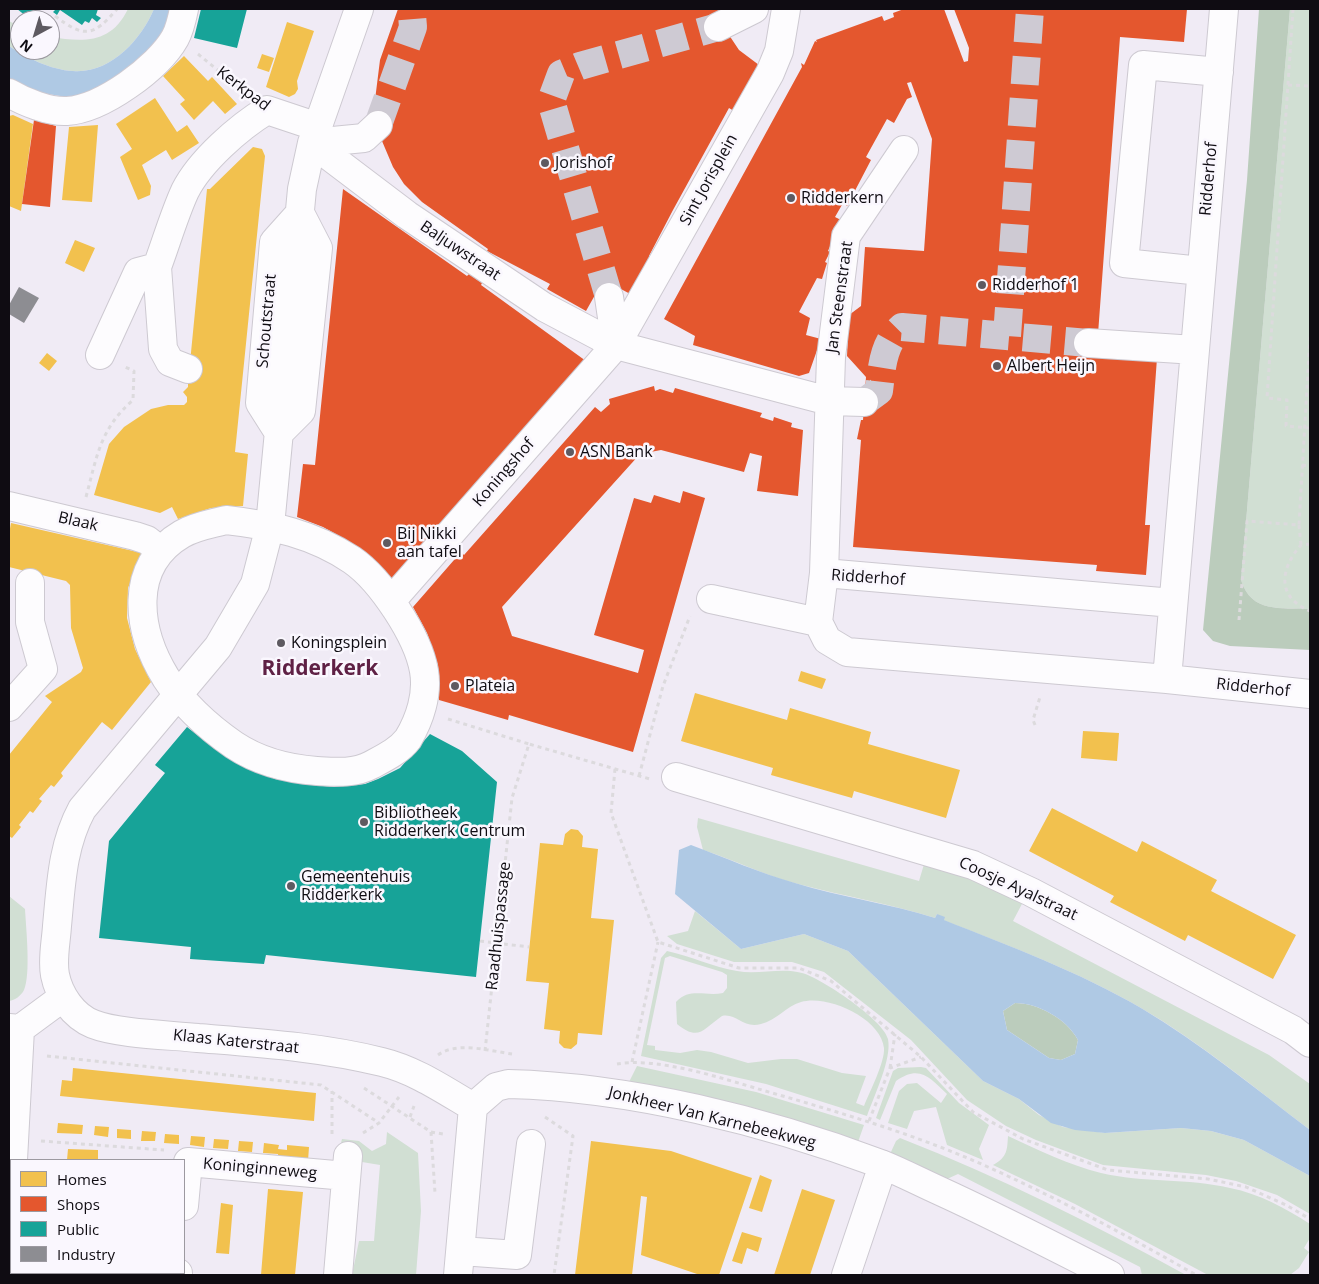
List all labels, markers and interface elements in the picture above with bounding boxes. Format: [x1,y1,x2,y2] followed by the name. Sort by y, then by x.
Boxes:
[10,10,60,60] north arrow
[15,35,36,57] text: N
[212,63,274,115] street label: Kerkpad
[676,131,742,229] street label: Sint Jorisplein
[1196,141,1222,217] street label: Ridderhof
[555,153,612,173] place label: Jorishof
[539,157,551,169] marker: Jorishof
[801,188,884,208] place label: Ridderkern
[785,192,797,204] marker: Ridderkern
[416,217,504,285] street label: Baljuwstraat
[823,240,857,354] street label: Jan Steenstraat
[253,273,281,369] street label: Schoutstraat
[992,275,1079,295] place label: Ridderhof 1
[976,279,988,291] marker: Ridderhof 1
[1007,356,1095,376] place label: Albert Heijn
[991,360,1003,372] marker: Albert Heijn
[469,435,539,511] street label: Koningshof
[580,442,653,462] place label: ASN Bank
[564,446,576,458] marker: ASN Bank
[56,508,100,536] street label: Blaak
[397,524,462,562] place label: Bij Nikki aan tafel
[381,537,393,549] marker: Bij Nikki aan tafel
[831,566,905,590] street label: Ridderhof
[291,633,387,653] place label: Koningsplein
[275,637,287,649] marker: Koningsplein
[262,656,378,682] district label: Ridderkerk
[1215,675,1291,701] street label: Ridderhof
[465,676,515,696] place label: Plateia
[449,680,461,692] marker: Plateia
[374,803,525,841] place label: Bibliotheek Ridderkerk Centrum
[358,816,370,828] marker: Bibliotheek Ridderkerk Centrum
[956,853,1080,925] street label: Coosje Ayalstraat
[483,861,515,991] street label: Raadhuispassage
[301,867,410,905] place label: Gemeentehuis Ridderkerk
[285,880,297,892] marker: Gemeentehuis Ridderkerk
[172,1026,300,1058] street label: Klaas Katerstraat
[606,1083,818,1153] street label: Jonkheer Van Karnebeekweg
[202,1154,318,1184] street label: Koninginneweg
[10,1159,185,1274] legend
[57,1169,107,1189] text: Homes
[57,1194,100,1214] text: Shops
[57,1219,99,1239] text: Public
[57,1244,115,1264] text: Industry

